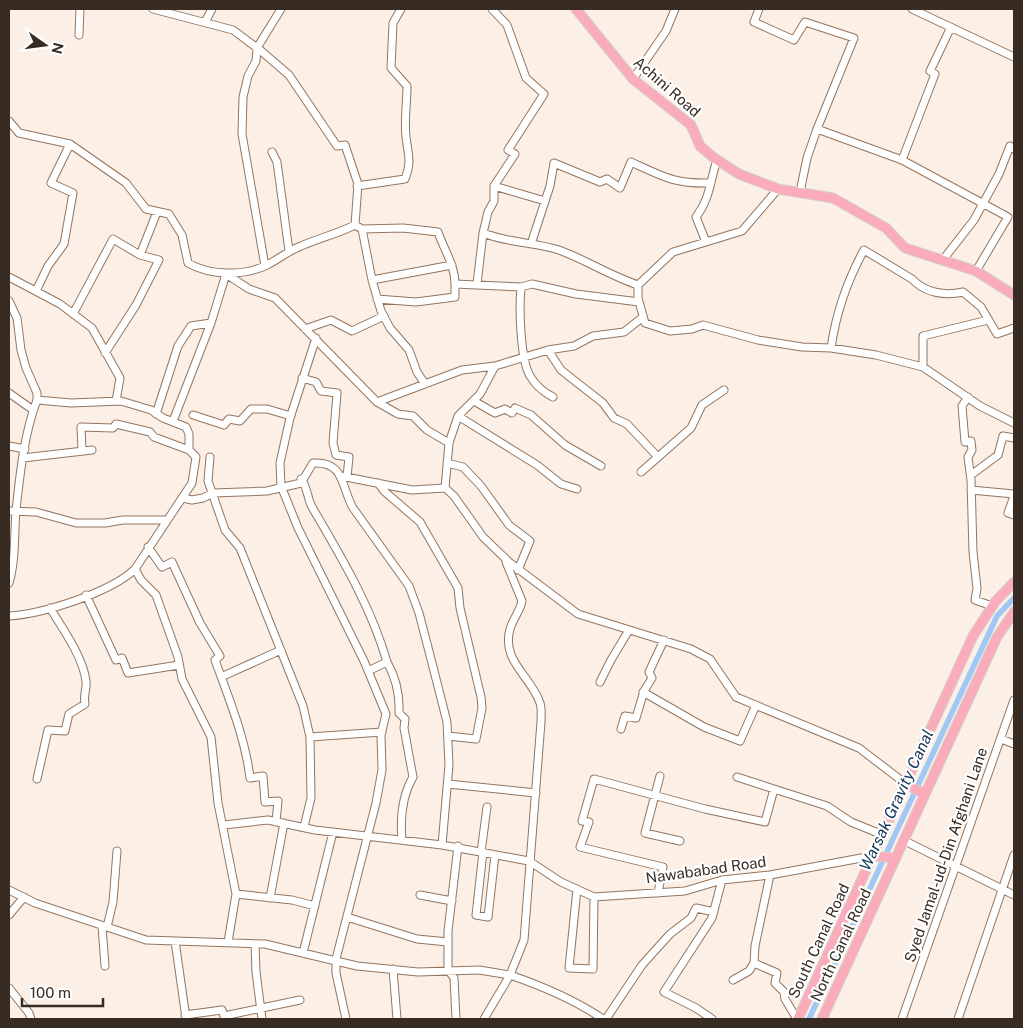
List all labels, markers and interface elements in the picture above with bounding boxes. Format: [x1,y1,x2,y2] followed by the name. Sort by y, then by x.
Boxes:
[20,20,70,70] north arrow
[49,41,67,55] text: N
[631,53,704,120] street label: Achini Road
[855,727,937,874] water label: Warsak Gravity Canal
[901,745,990,964] street label: Syed Jamal-ud-Din Afghani Lane
[645,853,767,886] street label: Nawababad Road
[785,881,853,1001] street label: South Canal Road
[807,886,874,1004] street label: North Canal Road
[22,976,104,1008] scale bar
[30,984,71,1001] text: 100 m

